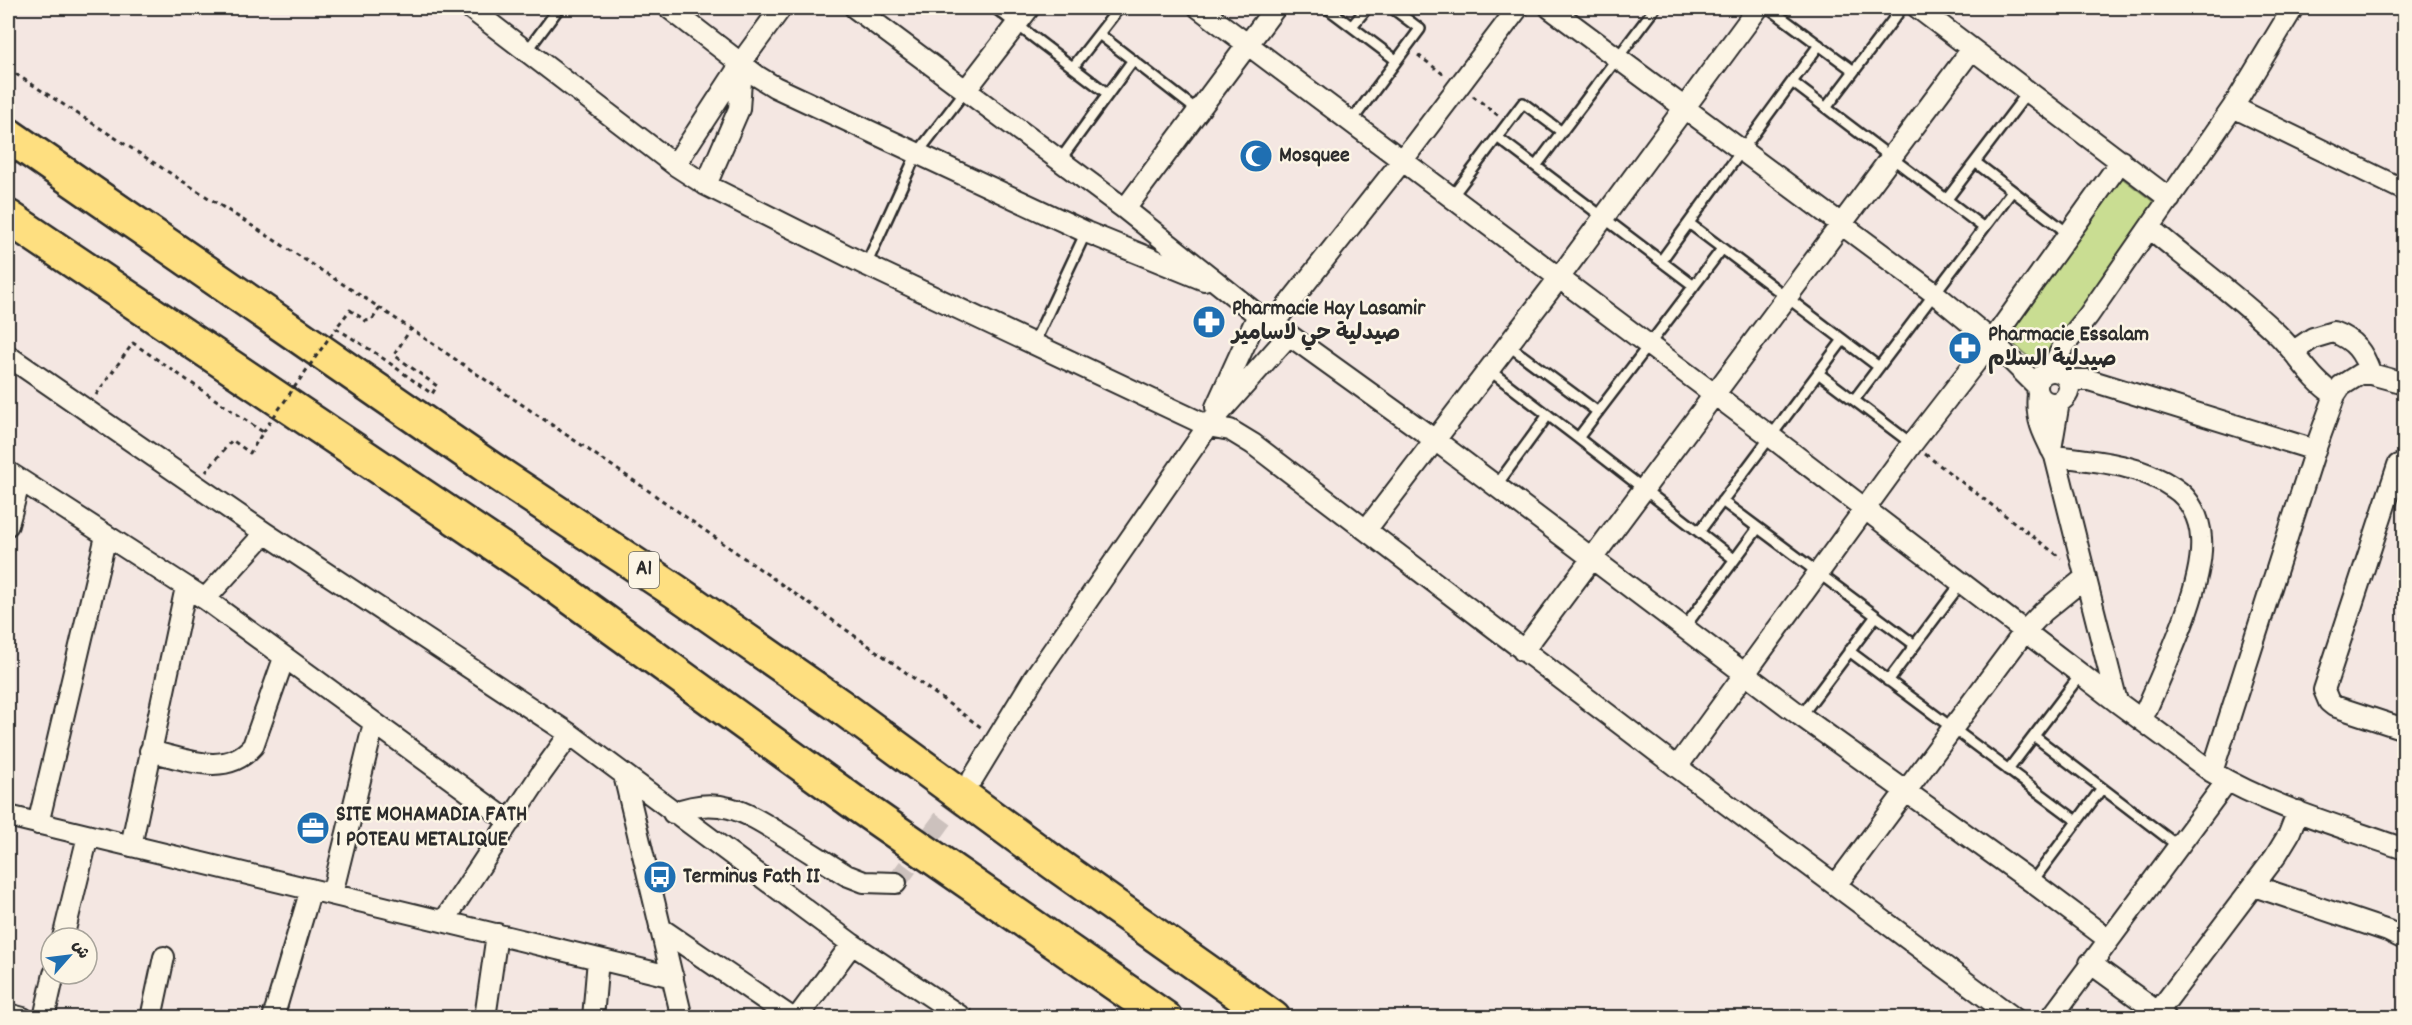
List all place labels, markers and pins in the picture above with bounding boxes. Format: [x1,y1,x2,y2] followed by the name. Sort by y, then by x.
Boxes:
[1238,138,1274,174] mosque icon: Mosquee
[1279,141,1350,172] place label: Mosquee
[1230,294,1426,351] place label: Pharmacie Hay Lasamir صيدلية حي لاسامير
[1191,304,1227,340] pharmacy icon: Pharmacie Hay Lasamir صيدلية حي لاسامير
[1988,320,2149,376] place label: Pharmacie Essalam صيدلية السلام
[1947,330,1983,366] pharmacy icon: Pharmacie Essalam صيدلية السلام
[336,800,527,856] place label: SITE MOHAMADIA FATH 1 POTEAU METALIQUE
[295,810,331,846] office icon: SITE MOHAMADIA FATH 1 POTEAU METALIQUE
[642,859,678,895] bus stop icon: Terminus Fath II
[683,862,820,893] place label: Terminus Fath II

